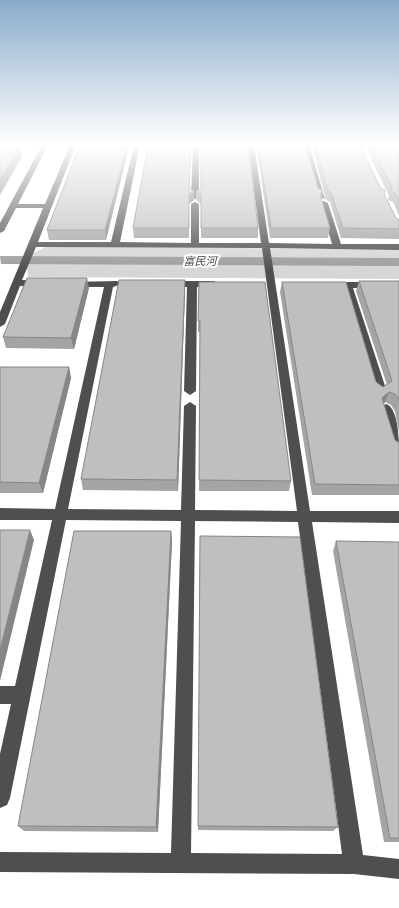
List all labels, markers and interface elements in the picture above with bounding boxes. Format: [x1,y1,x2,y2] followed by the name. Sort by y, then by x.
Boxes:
[184,255,218,267] water label: 富民河

